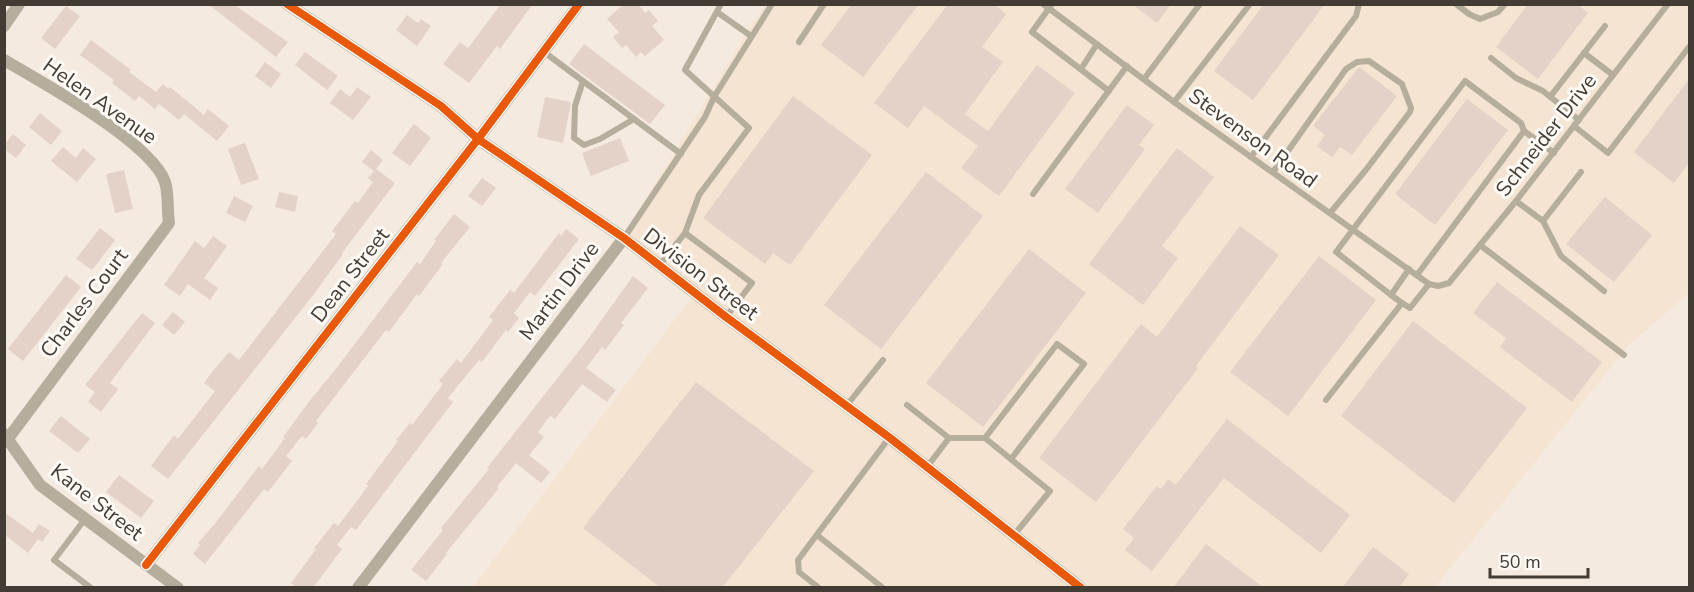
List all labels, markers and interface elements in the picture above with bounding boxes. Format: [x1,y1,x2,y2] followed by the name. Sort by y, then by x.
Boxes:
[37,51,163,151] street label: Helen Avenue
[1489,68,1603,202] street label: Schneider Drive
[1183,82,1323,194] street label: Stevenson Road
[638,221,765,327] street label: Division Street
[304,222,396,328] street label: Dean Street
[513,236,605,346] street label: Martin Drive
[34,242,135,363] street label: Charles Court
[45,457,149,547] street label: Kane Street
[1490,541,1588,579] scale bar
[1499,550,1541,574] text: 50 m

